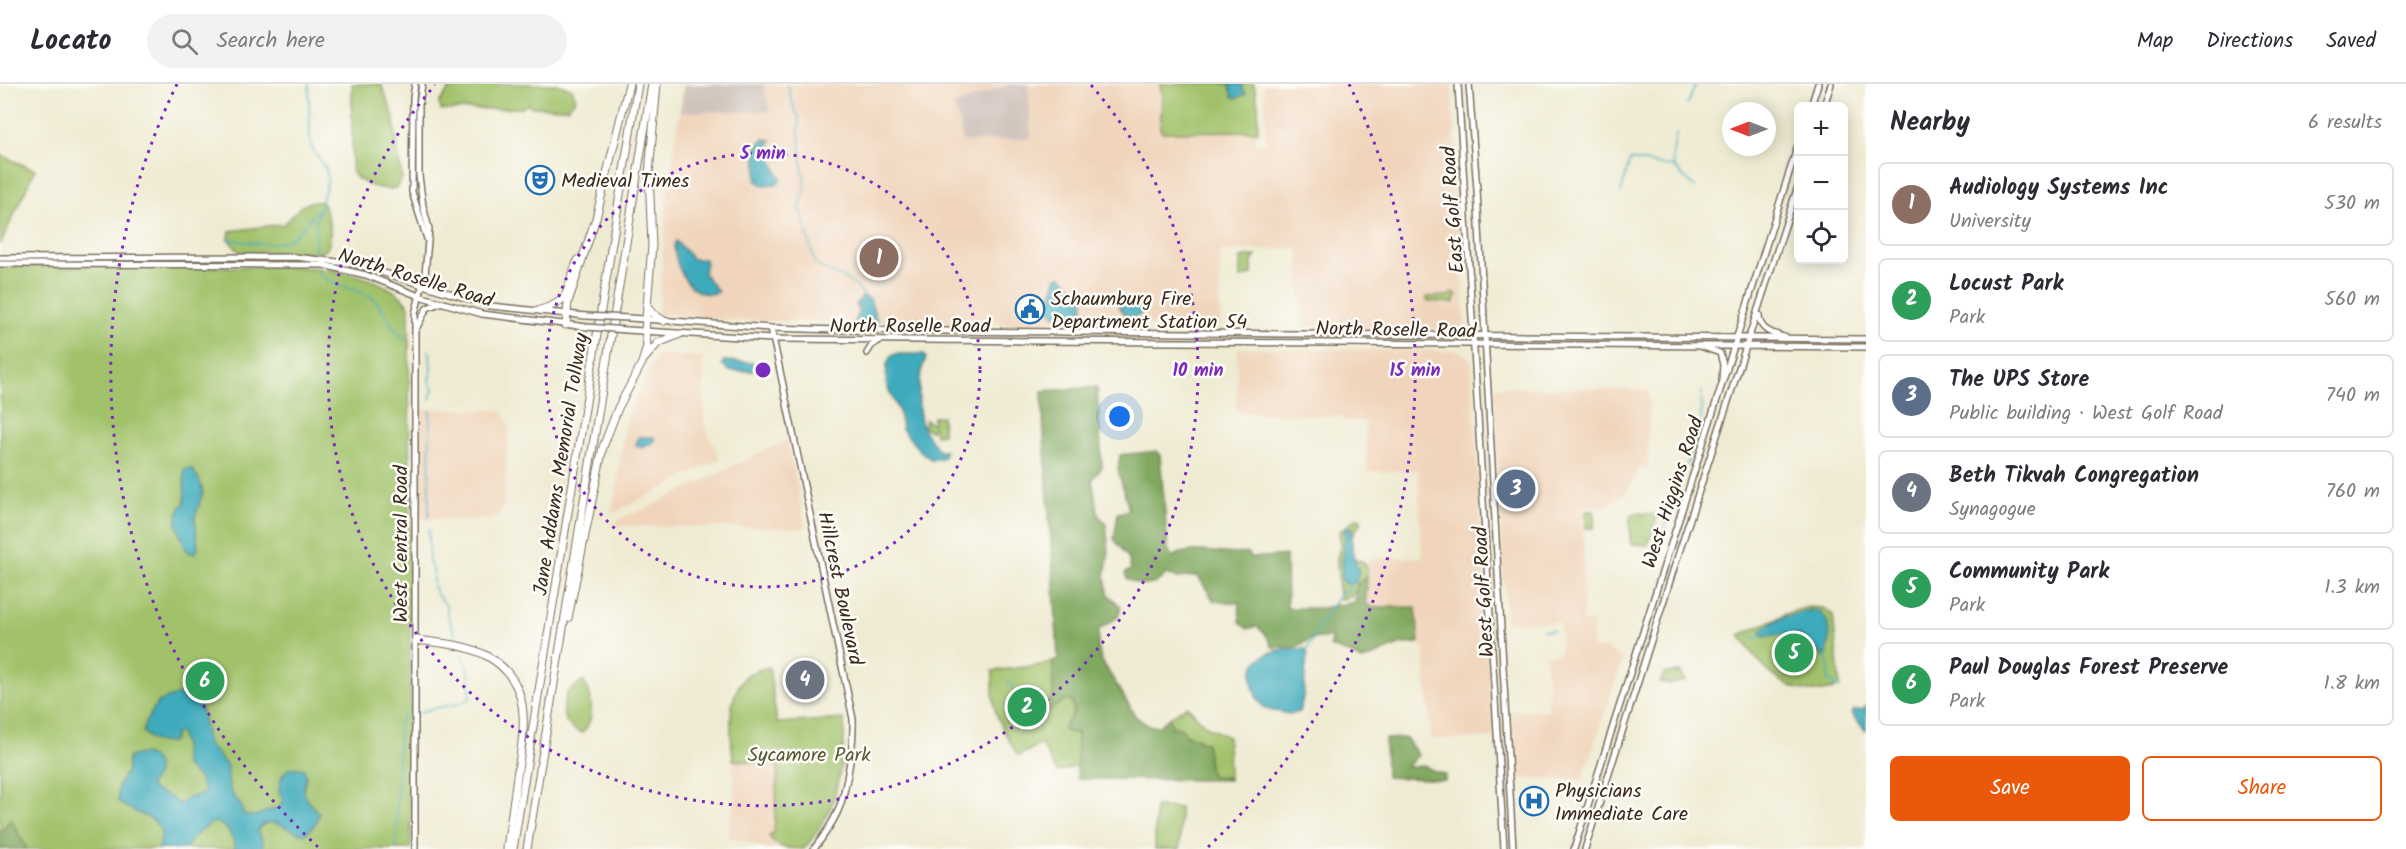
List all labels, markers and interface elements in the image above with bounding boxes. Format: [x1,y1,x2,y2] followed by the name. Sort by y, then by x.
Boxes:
[147,14,567,68] search box
[30,19,111,64] text: Locato
[216,24,325,59] text: Search here
[168,25,201,58] icon: search
[2137,25,2173,58] text: Map
[2206,25,2293,58] text: Directions
[2326,25,2376,58] text: Saved
[1722,102,1776,156] north arrow
[1794,102,1848,264] map controls
[1794,102,1848,156] button: +
[1890,102,1970,144] text: Nearby
[2308,107,2382,139] text: 6 results
[739,140,786,169] text: 5 min
[1434,144,1474,274] street label: East Golf Road
[1794,156,1848,210] button: −
[524,164,556,196] theatre icon: Medieval Times
[561,166,690,198] place label: Medieval Times
[1949,171,2169,206] text: Audiology Systems Inc
[1908,188,1915,220] text: 1
[2324,188,2380,220] text: 530 m
[1949,206,2031,238] text: University
[1794,210,1848,264] button: locate
[860,236,898,280] pin: 1
[334,240,498,318] street label: North Roselle Road
[1949,267,2063,302] text: Locust Park
[1051,284,1247,339] place label: Schaumburg Fire Department Station 54
[1906,284,1917,316] text: 2
[2324,284,2380,316] text: 560 m
[1014,293,1046,325] public building icon: Schaumburg Fire Department Station 54
[1949,302,1985,334] text: Park
[830,311,991,343] street label: North Roselle Road
[1315,314,1478,348] street label: North Roselle Road
[525,330,599,598] street label: Jane Addams Memorial Tollway
[1173,357,1224,386] text: 10 min
[1390,357,1440,386] text: 15 min
[753,360,773,380] centre of rings
[1949,363,2089,398] text: The UPS Store
[1906,380,1917,412] text: 3
[2326,380,2380,412] text: 740 m
[1949,398,2223,430] text: Public building · West Golf Road
[1105,402,1134,431] your location
[1634,412,1714,573] street label: West Higgins Road
[1949,459,2199,494] text: Beth Tikvah Congregation
[386,464,418,623] street label: West Central Road
[1496,466,1536,512] pin: 3
[1906,476,1917,508] text: 4
[2326,476,2380,508] text: 760 m
[1949,494,2036,526] text: Synagogue
[807,509,871,669] street label: Hillcrest Boulevard
[1466,525,1504,658] street label: West Golf Road
[1949,555,2109,590] text: Community Park
[1906,572,1917,604] text: 5
[2324,572,2380,604] text: 1.3 km
[1949,590,1985,622] text: Park
[1774,630,1814,676] pin: 5
[1949,651,2228,686] text: Paul Douglas Forest Preserve
[186,658,224,704] pin: 6
[786,658,824,702] pin: 4
[1906,668,1917,700] text: 6
[2324,668,2380,700] text: 1.8 km
[1008,684,1046,730] pin: 2
[1949,686,1985,718] text: Park
[747,740,871,772] park label: Sycamore Park
[1890,756,2130,821] button: Save
[2142,756,2382,821] button: Share
[1555,776,1688,831] place label: Physicians Immediate Care
[1518,785,1550,817] hospital icon: Physicians Immediate Care

